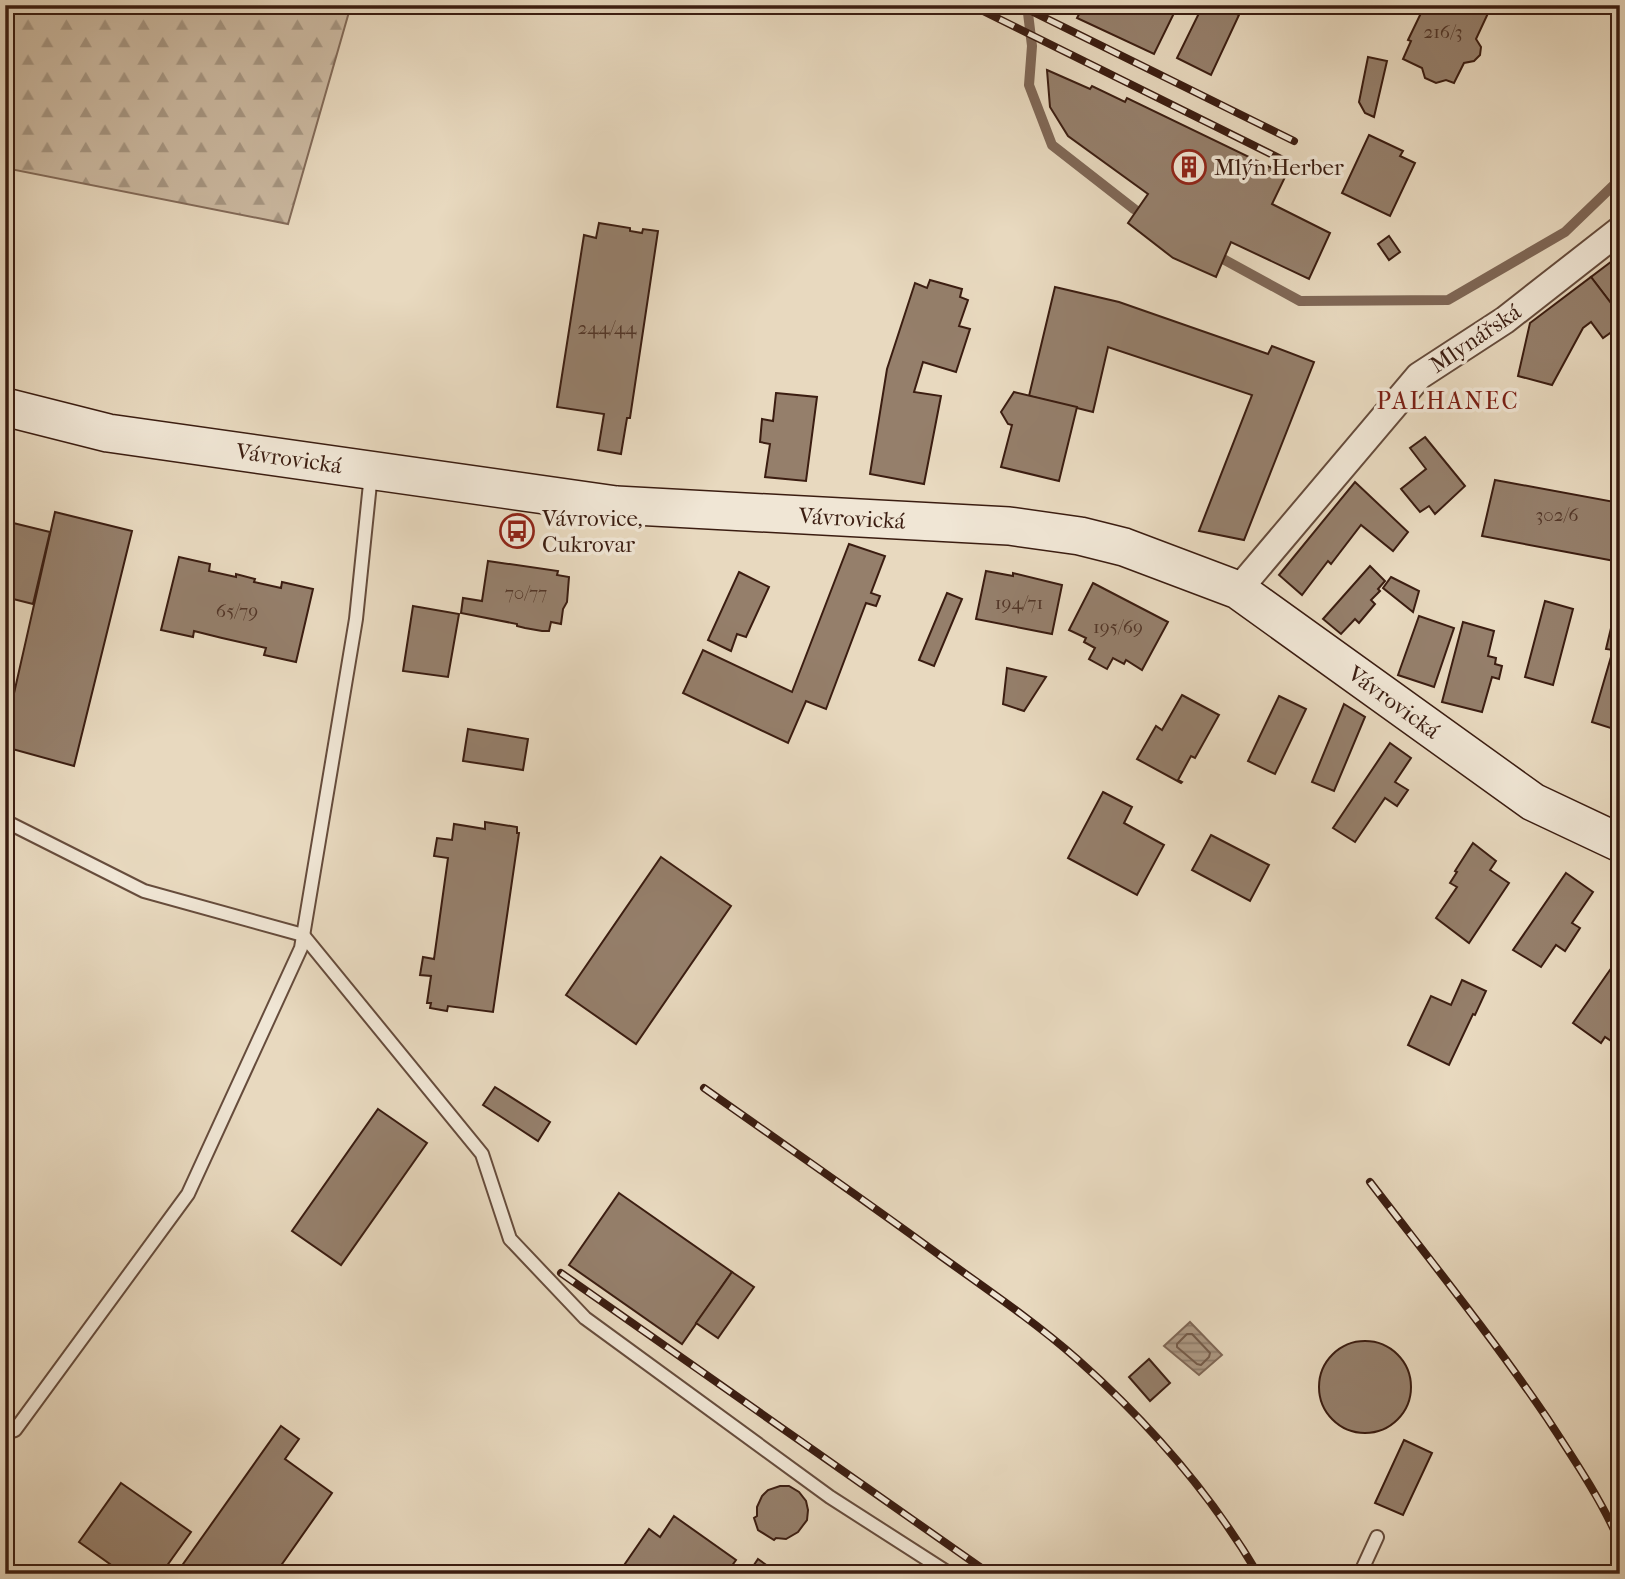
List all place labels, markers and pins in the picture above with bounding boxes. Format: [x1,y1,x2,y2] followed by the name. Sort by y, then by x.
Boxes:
[1170,148,1208,186] building icon: Mlýn Herber
[1214,154,1344,181] place label: Mlýn Herber
[541,505,643,558] place label: Vávrovice, Cukrovar
[498,512,536,550] bus stop icon: Vávrovice, Cukrovar

